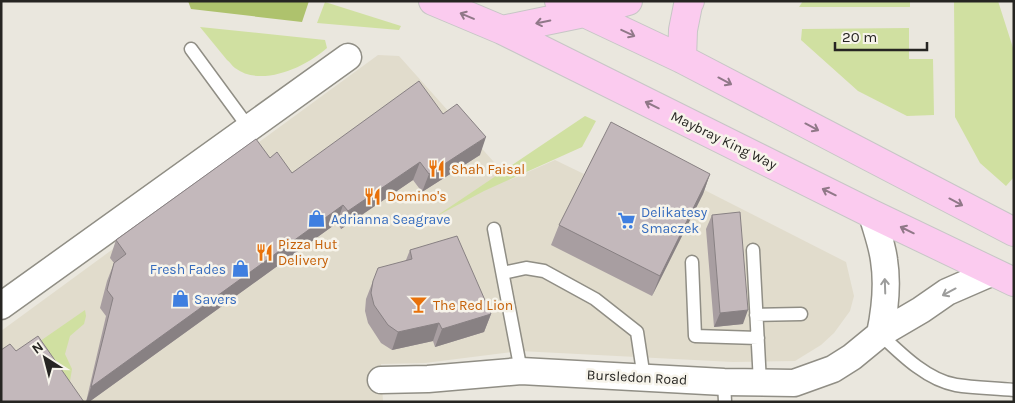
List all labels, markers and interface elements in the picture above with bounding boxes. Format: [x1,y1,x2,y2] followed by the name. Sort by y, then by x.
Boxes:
[460,10,475,20] one-way arrow
[535,18,551,27] one-way arrow
[835,20,928,52] scale bar
[842,28,877,46] text: 20 m
[620,29,635,39] one-way arrow
[717,77,732,86] one-way arrow
[645,99,660,109] one-way arrow
[668,107,780,174] street label: Maybray King Way
[805,122,820,132] one-way arrow
[427,159,447,179] restaurant icon: Shah Faisal
[451,161,525,178] place label: Shah Faisal
[363,186,383,206] restaurant icon: Domino's
[822,187,837,196] one-way arrow
[387,188,447,205] place label: Domino's
[949,197,964,207] one-way arrow
[641,204,708,237] place label: Delikatesy Smaczek
[307,209,327,229] shop icon: Adrianna Seagrave
[617,210,637,230] supermarket icon: Delikatesy Smaczek
[331,211,450,228] place label: Adrianna Seagrave
[900,225,915,235] one-way arrow
[278,236,337,269] place label: Pizza Hut Delivery
[254,242,274,262] restaurant icon: Pizza Hut Delivery
[230,259,250,279] shop icon: Fresh Fades
[150,261,226,278] place label: Fresh Fades
[881,279,890,295] one-way arrow
[941,287,956,297] one-way arrow
[170,289,190,309] shop icon: Savers
[194,291,237,308] place label: Savers
[409,295,429,315] bar icon: The Red Lion
[433,297,513,314] place label: The Red Lion
[20,333,70,383] north arrow
[29,338,47,358] text: N
[586,366,688,389] street label: Bursledon Road

